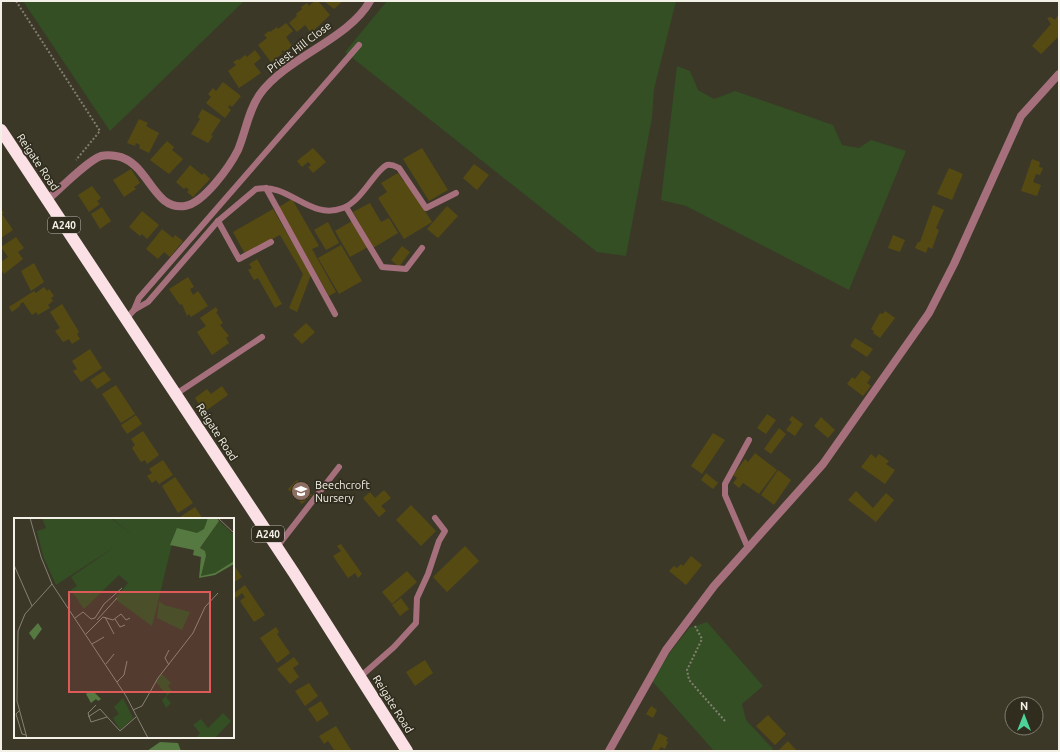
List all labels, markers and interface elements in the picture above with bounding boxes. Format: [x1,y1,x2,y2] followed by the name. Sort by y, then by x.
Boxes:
[265,19,333,75] street label: Priest Hill Close
[15,131,61,193] street label: Reigate Road
[48,217,80,233] road number: A240
[194,401,240,463] street label: Reigate Road
[315,479,370,504] place label: Beechcroft Nursery
[290,480,312,502] school or university icon: Beechcroft Nursery
[14,518,234,738] inset map
[252,526,284,542] road number: A240
[370,673,416,735] street label: Reigate Road
[1004,696,1044,736] north arrow
[1020,700,1028,712] text: N

